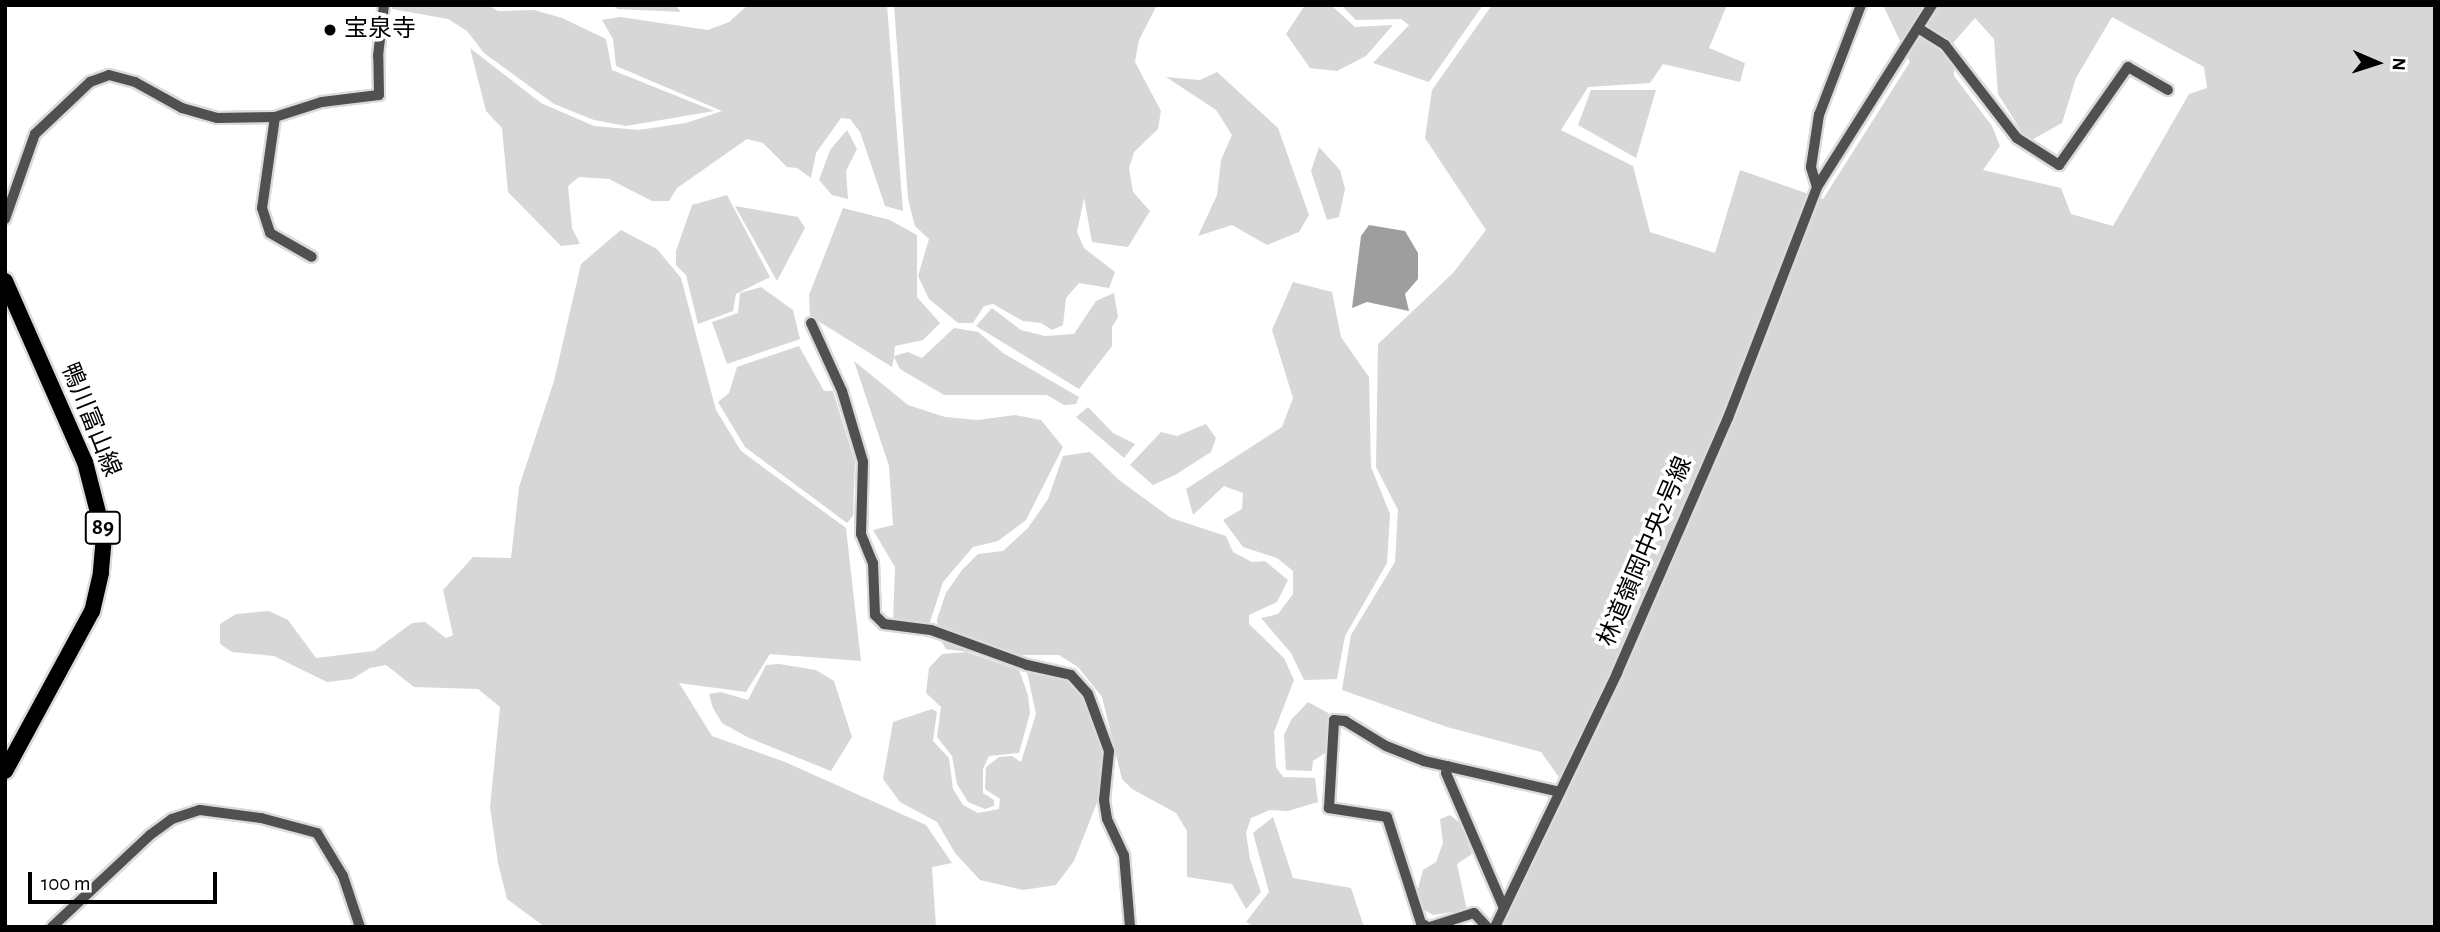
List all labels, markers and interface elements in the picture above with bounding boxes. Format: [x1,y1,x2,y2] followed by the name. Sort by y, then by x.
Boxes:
[344,16,416,44] place label: 宝泉寺
[322,22,338,38] marker: 宝泉寺
[2342,28,2412,98] north arrow
[2389,57,2408,71] text: N
[54,359,126,481] street label: 鴨川富山線
[1593,453,1699,651] street label: 林道嶺岡中央2号線
[84,508,122,548] road number: 89
[32,858,220,902] scale bar
[41,873,91,894] text: 100 m

